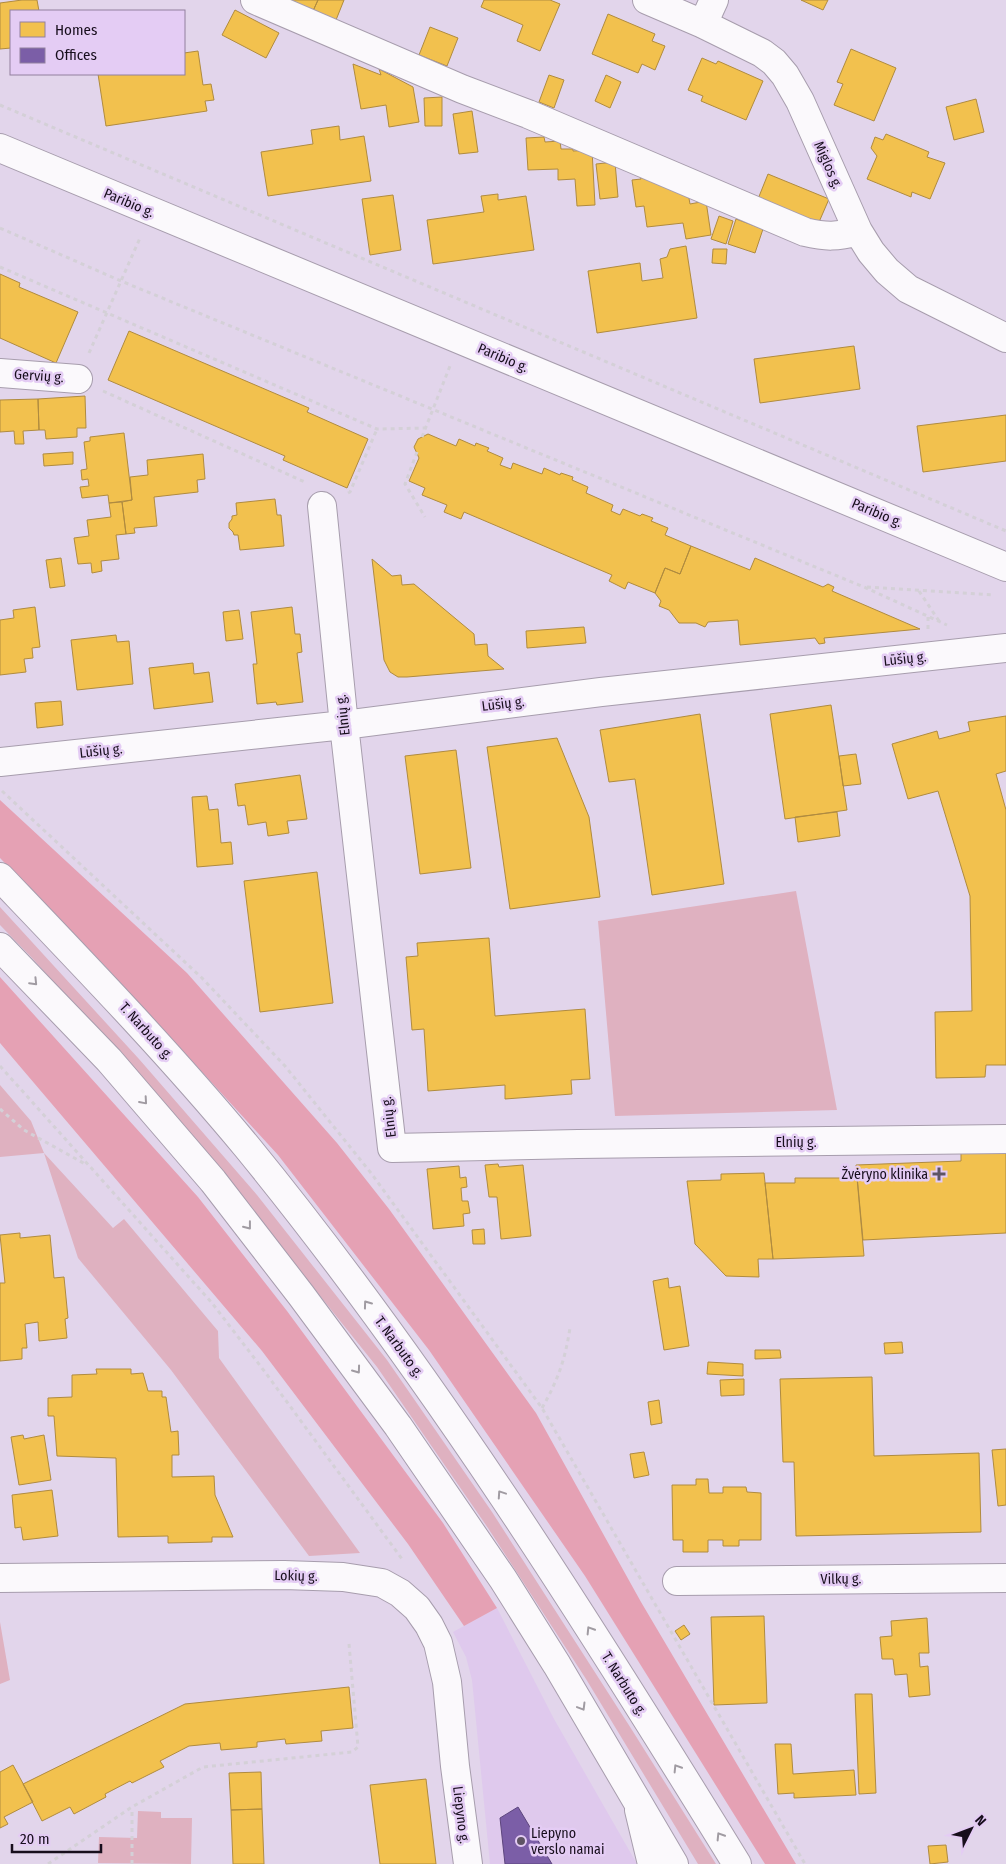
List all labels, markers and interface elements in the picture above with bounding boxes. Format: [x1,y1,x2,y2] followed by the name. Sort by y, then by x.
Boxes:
[10,10,185,75] legend
[55,21,97,39] text: Homes
[55,46,97,64] text: Offices
[810,139,846,191] street label: Miglos g.
[101,185,157,221] street label: Paribio g.
[475,340,531,376] street label: Paribio g.
[14,366,64,386] street label: Gervių g.
[849,495,905,531] street label: Paribio g.
[883,648,927,670] street label: Lūšių g.
[481,693,525,715] street label: Lūšių g.
[332,694,354,736] street label: Elnių g.
[79,740,123,762] street label: Lūšių g.
[28,976,37,985] one-way arrow
[116,999,176,1063] street label: T. Narbuto g.
[378,1095,400,1138] street label: Elnių g.
[138,1096,147,1105] one-way arrow
[775,1134,817,1151] street label: Elnių g.
[842,1165,928,1183] place label: Žvėryno klinika
[932,1167,946,1181] marker: Žvėryno klinika
[242,1220,251,1230] one-way arrow
[365,1301,373,1310] one-way arrow
[371,1313,427,1381] street label: T. Narbuto g.
[351,1364,359,1373] one-way arrow
[498,1490,508,1499] one-way arrow
[274,1567,318,1585] street label: Lokių g.
[820,1570,862,1588] street label: Vilkų g.
[587,1627,596,1636] one-way arrow
[598,1649,650,1719] street label: T. Narbuto g.
[575,1701,585,1710] one-way arrow
[674,1764,683,1773] one-way arrow
[449,1785,473,1845] street label: Liepyno g.
[946,1804,996,1854] north arrow
[971,1812,989,1829] text: N
[12,1822,101,1854] scale bar
[531,1825,604,1858] place label: Liepyno verslo namai
[20,1830,50,1848] text: 20 m
[716,1833,726,1842] one-way arrow
[515,1835,527,1847] marker: Liepyno verslo namai

